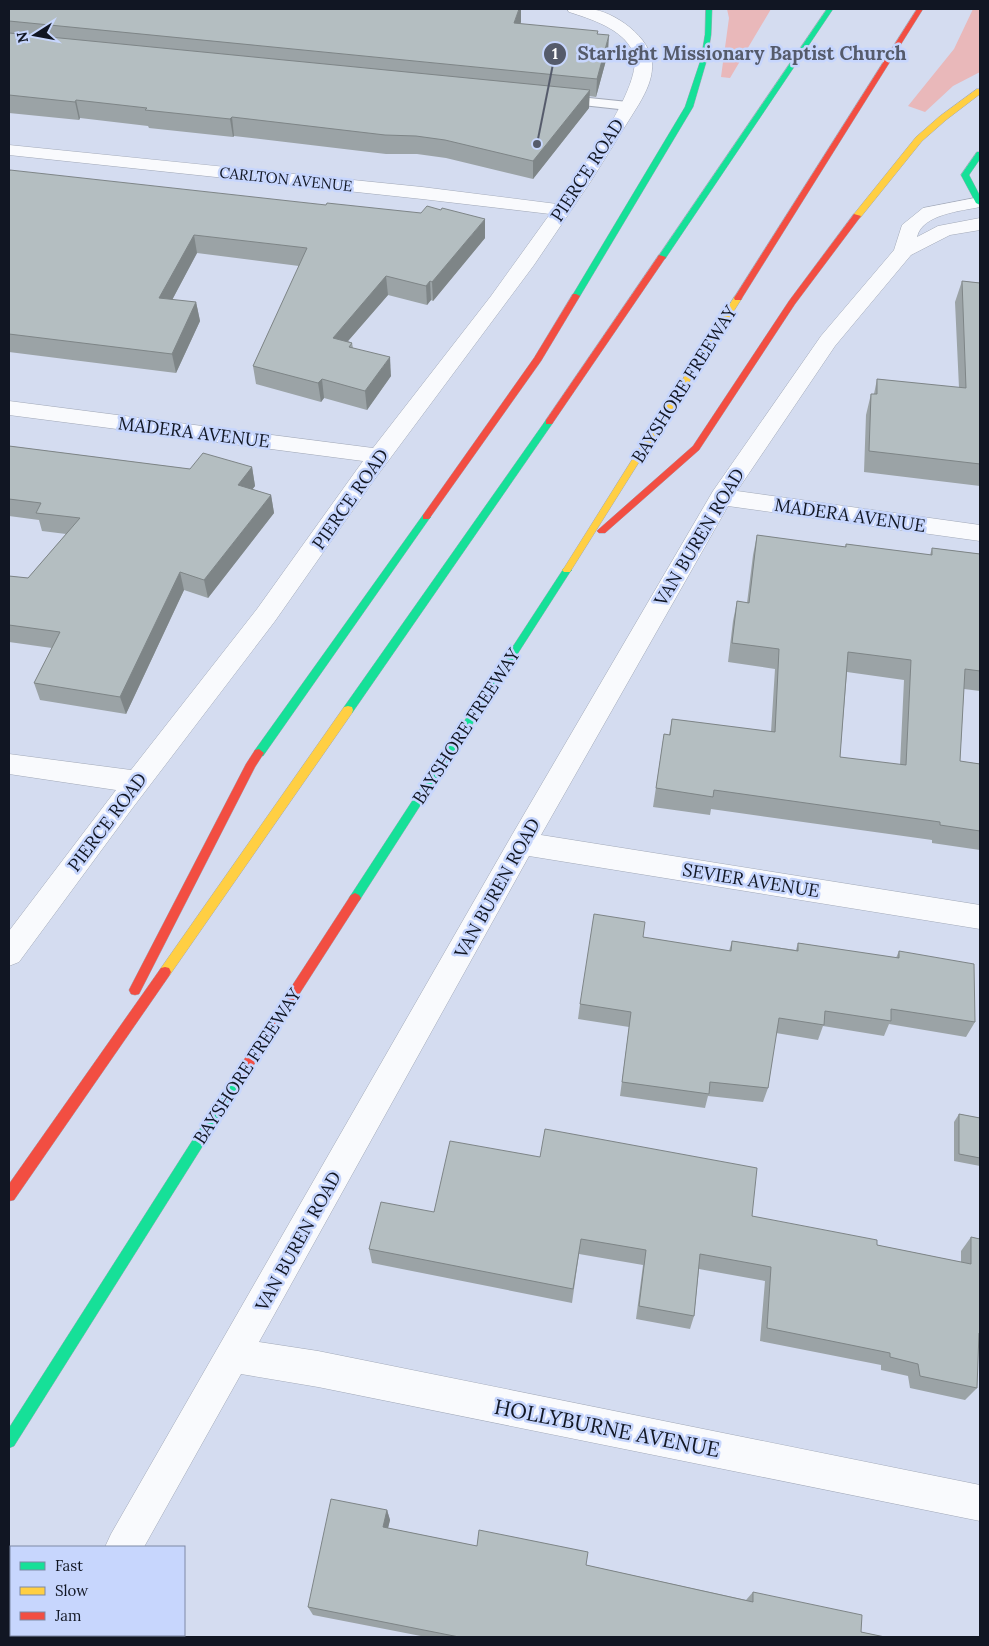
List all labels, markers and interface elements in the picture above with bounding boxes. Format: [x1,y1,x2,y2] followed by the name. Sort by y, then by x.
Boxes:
[10,10,60,60] north arrow
[12,30,32,45] text: N
[542,37,916,71] callout: Starlight Missionary Baptist Church
[577,41,907,65] text: Starlight Missionary Baptist Church
[552,44,558,63] text: 1
[545,114,629,226] street label: PIERCE ROAD
[219,163,353,195] street label: CARLTON AVENUE
[626,301,742,467] street label: BAYSHORE FREEWAY
[117,411,271,453] street label: MADERA AVENUE
[307,444,393,554] street label: PIERCE ROAD
[648,464,749,611] street label: VAN BUREN ROAD
[773,493,927,537] street label: MADERA AVENUE
[407,643,525,808] street label: BAYSHORE FREEWAY
[62,768,152,876] street label: PIERCE ROAD
[449,814,545,963] street label: VAN BUREN ROAD
[681,858,821,902] street label: SEVIER AVENUE
[188,983,306,1148] street label: BAYSHORE FREEWAY
[250,1167,346,1316] street label: VAN BUREN ROAD
[492,1393,722,1463] street label: HOLLYBURNE AVENUE
[10,1546,185,1636] legend
[55,1556,83,1575] text: Fast
[55,1581,88,1600] text: Slow
[54,1606,82,1625] text: Jam

